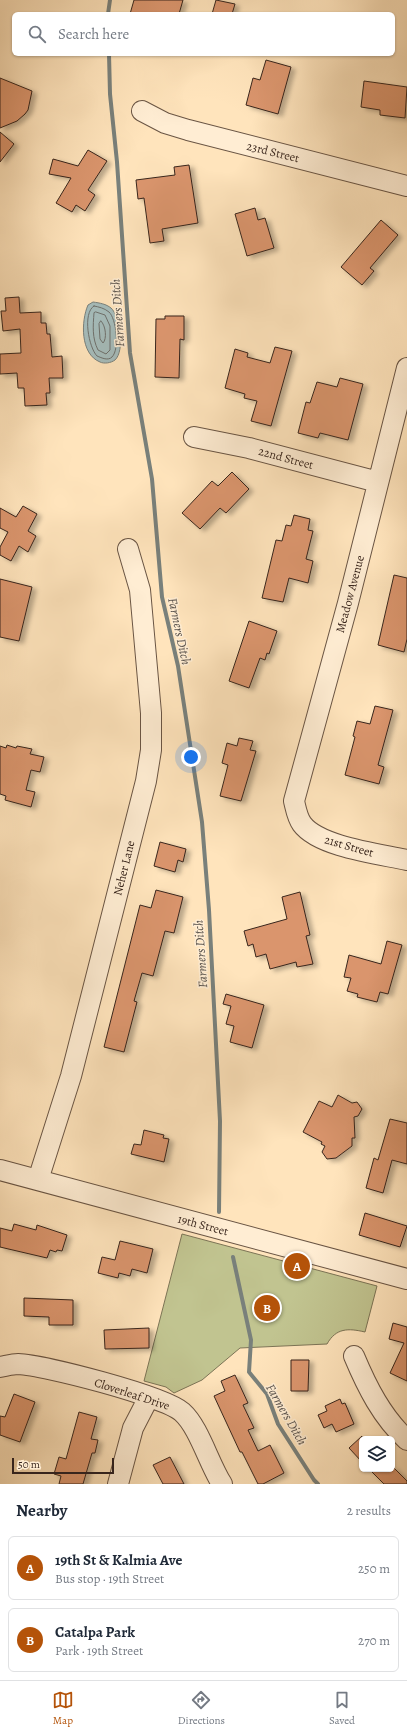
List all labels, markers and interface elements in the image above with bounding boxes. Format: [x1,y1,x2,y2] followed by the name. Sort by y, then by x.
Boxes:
[12,12,395,56] search box
[26,23,48,45] icon: search
[58,24,129,44] text: Search here
[245,138,301,166] street label: 23rd Street
[107,278,128,348] water label: Farmers Ditch
[257,443,315,473] street label: 22nd Street
[332,553,368,635] street label: Meadow Avenue
[164,596,195,666] water label: Farmers Ditch
[181,747,201,767] your location
[323,831,375,861] street label: 21st Street
[109,839,139,897] street label: Neher Lane
[190,919,211,989] water label: Farmers Ditch
[176,1211,230,1239] street label: 19th Street
[284,1251,310,1281] pin: A
[254,1293,280,1323] pin: B
[92,1374,172,1414] street label: Cloverleaf Drive
[262,1380,311,1448] water label: Farmers Ditch
[359,1436,395,1472] map controls
[359,1436,395,1472] button: layers
[12,1456,114,1475] scale bar
[18,1457,40,1472] text: 50 m
[16,1499,67,1522] text: Nearby
[347,1502,391,1519] text: 2 results
[55,1550,183,1570] text: 19th St & Kalmia Ave
[26,1560,34,1577] text: A
[358,1560,390,1577] text: 250 m
[55,1570,164,1587] text: Bus stop · 19th Street
[55,1622,135,1642] text: Catalpa Park
[26,1632,34,1649] text: B
[358,1632,390,1649] text: 270 m
[55,1642,143,1659] text: Park · 19th Street
[52,1689,74,1728] tab: Map
[178,1689,225,1728] tab: Directions
[329,1689,355,1728] tab: Saved

